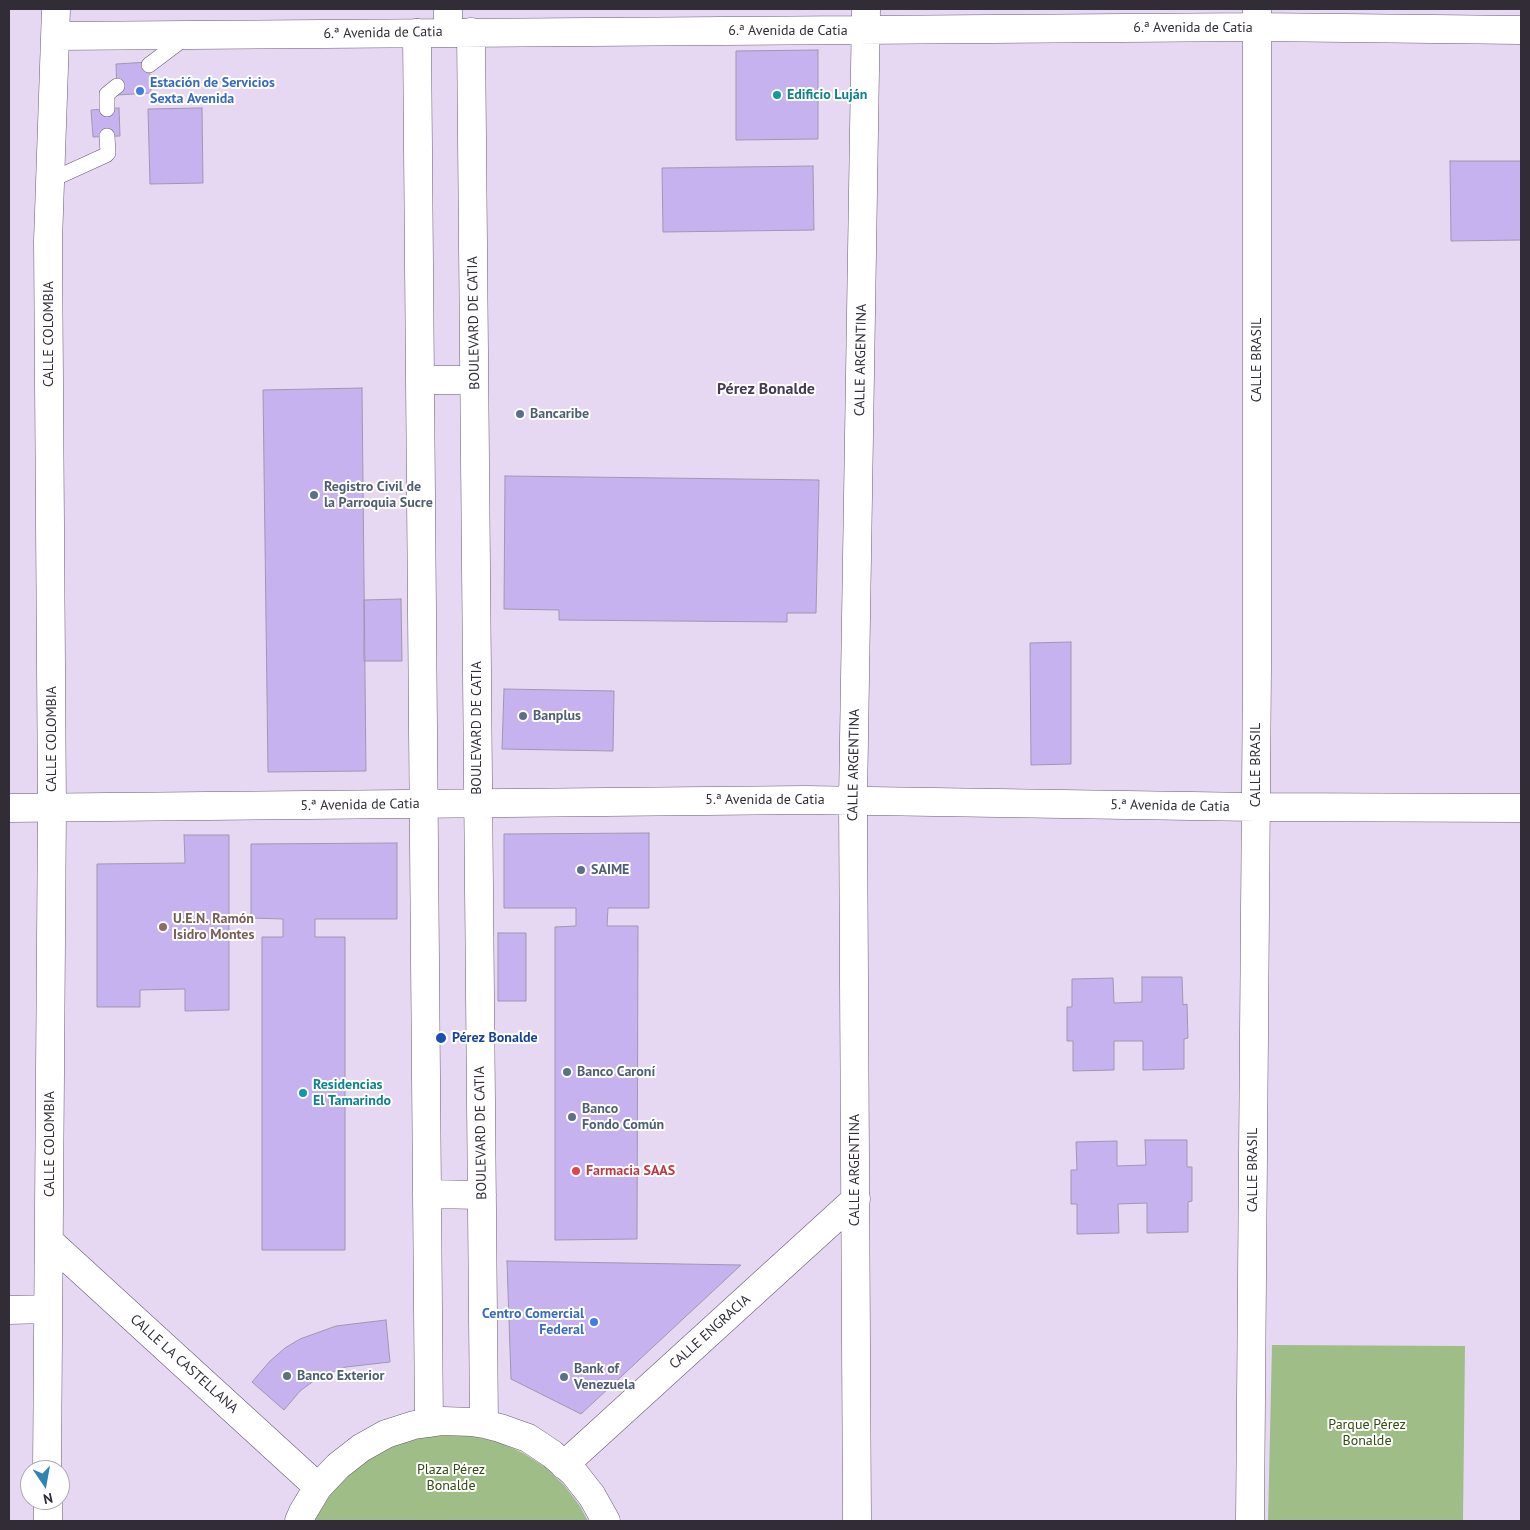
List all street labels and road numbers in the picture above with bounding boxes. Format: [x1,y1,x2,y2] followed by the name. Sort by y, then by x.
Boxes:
[1133,20,1253,36] street label: 6.ª Avenida de Catia
[728,23,848,39] street label: 6.ª Avenida de Catia
[323,24,443,42] street label: 6.ª Avenida de Catia
[464,256,484,390] street label: BOULEVARD DE CATIA
[41,281,57,387] street label: CALLE COLOMBIA
[852,304,870,416] street label: CALLE ARGENTINA
[1249,318,1265,402] street label: CALLE BRASIL
[469,661,485,795] street label: BOULEVARD DE CATIA
[44,686,60,792] street label: CALLE COLOMBIA
[845,709,863,821] street label: CALLE ARGENTINA
[1248,723,1264,807] street label: CALLE BRASIL
[705,792,825,808] street label: 5.ª Avenida de Catia
[300,796,420,814] street label: 5.ª Avenida de Catia
[1110,797,1230,815] street label: 5.ª Avenida de Catia
[471,1066,491,1200] street label: BOULEVARD DE CATIA
[42,1091,58,1197] street label: CALLE COLOMBIA
[847,1114,863,1226] street label: CALLE ARGENTINA
[1245,1128,1261,1212] street label: CALLE BRASIL
[666,1291,754,1373] street label: CALLE ENGRACIA
[126,1311,242,1417] street label: CALLE LA CASTELLANA

